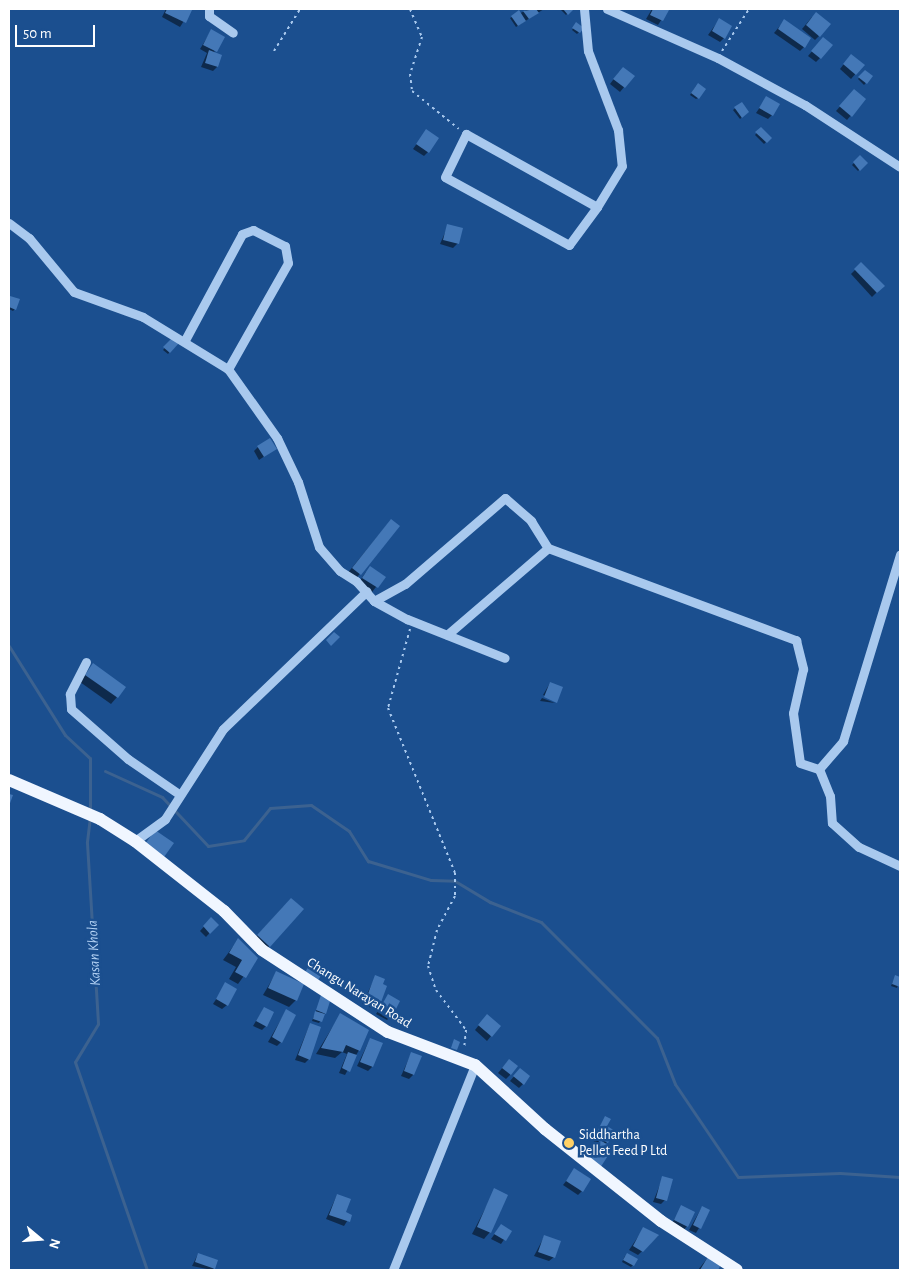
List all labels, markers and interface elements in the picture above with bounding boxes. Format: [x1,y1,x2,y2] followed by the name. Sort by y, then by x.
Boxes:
[18,15,98,47] scale bar
[23,26,52,41] text: 50 m
[83,920,105,986] water label: Kasan Khola
[304,954,414,1032] street label: Changu Narayan Road
[579,1127,667,1160] place label: Siddhartha Pellet Feed P Ltd
[563,1137,575,1149] marker: Siddhartha Pellet Feed P Ltd
[15,1214,65,1264] north arrow
[46,1237,62,1250] text: N

